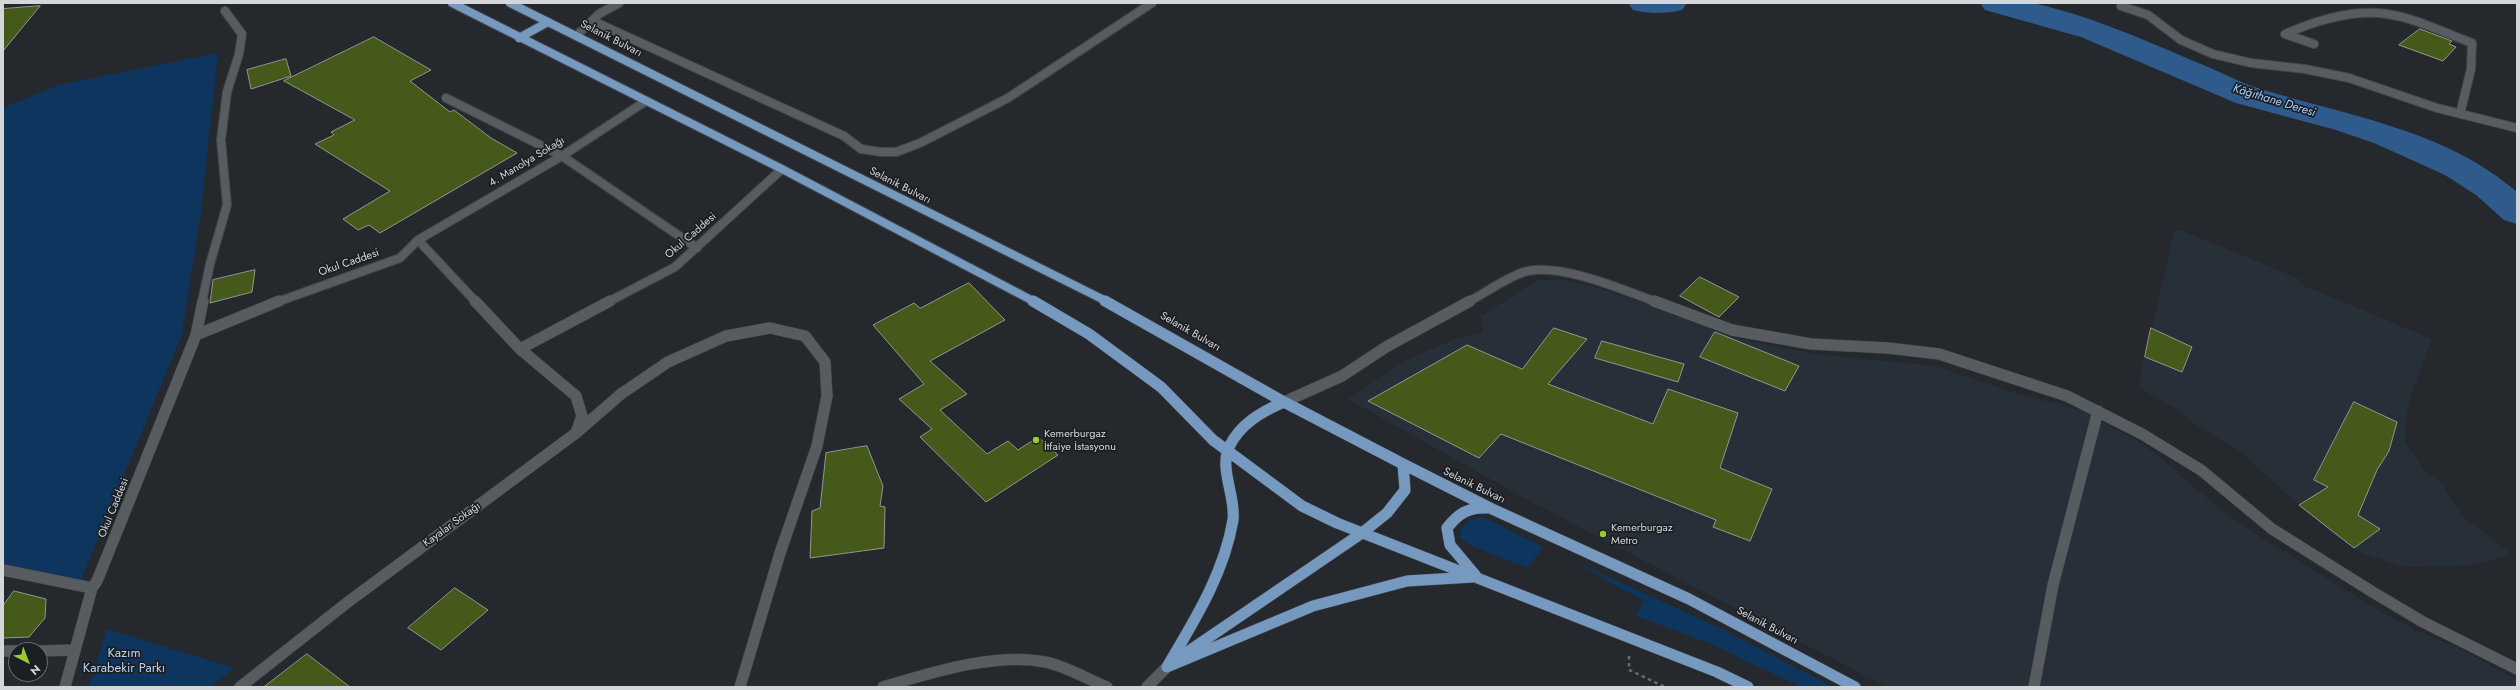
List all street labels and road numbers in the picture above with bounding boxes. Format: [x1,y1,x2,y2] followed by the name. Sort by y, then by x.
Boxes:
[578,18,644,60] street label: Selanik Bulvarı
[487,134,567,190] street label: 4. Manolya Sokağı
[867,165,933,207] street label: Selanik Bulvarı
[663,210,719,262] street label: Okul Caddesi
[317,246,381,280] street label: Okul Caddesi
[1157,309,1223,355] street label: Selanik Bulvarı
[1441,465,1507,507] street label: Selanik Bulvarı
[96,476,132,540] street label: Okul Caddesi
[421,500,483,550] street label: Kayalar Sokağı
[1734,604,1800,648] street label: Selanik Bulvarı

